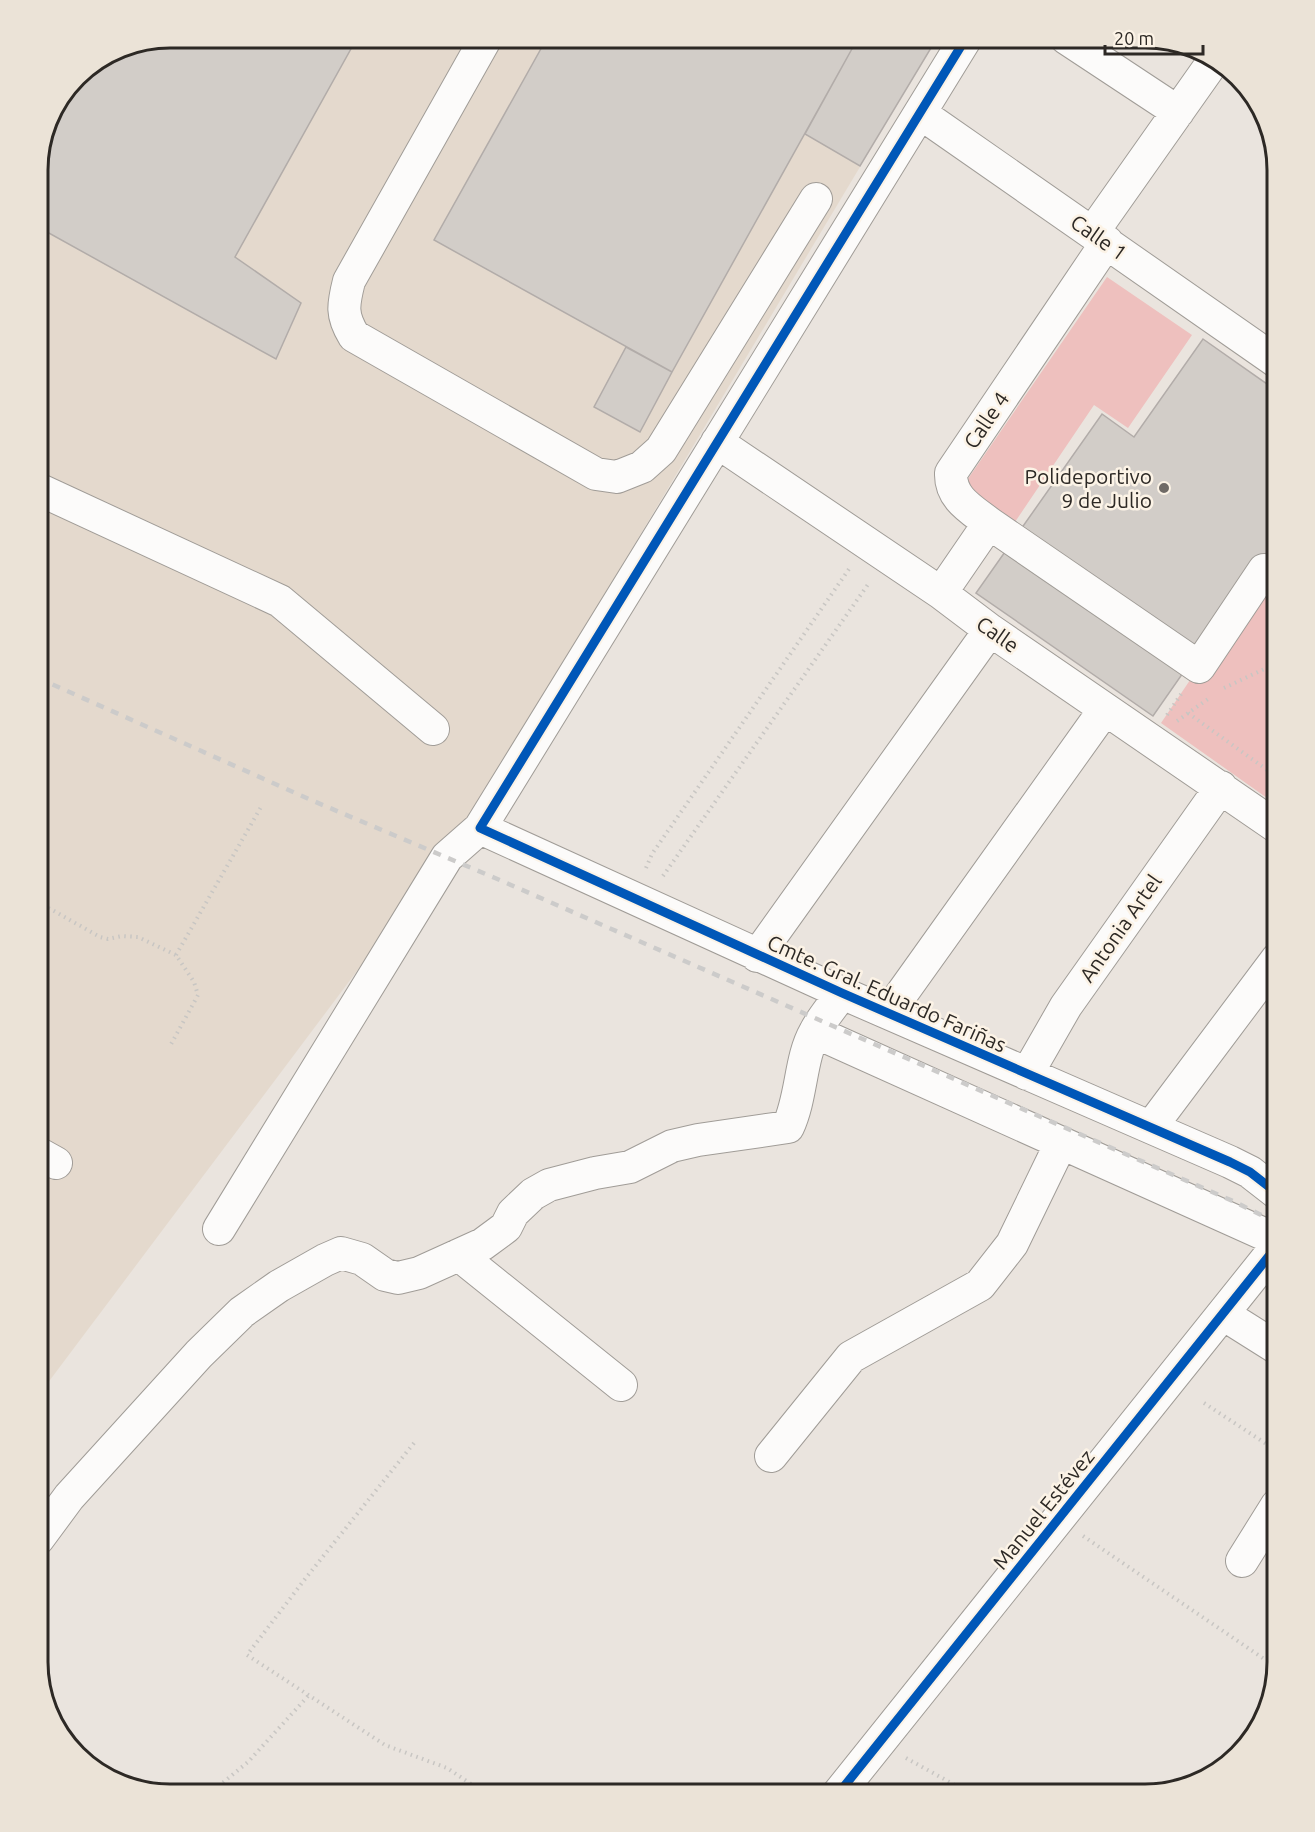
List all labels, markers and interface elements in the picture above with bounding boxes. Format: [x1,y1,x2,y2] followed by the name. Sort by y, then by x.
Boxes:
[1105,18,1202,56] scale bar
[1114,28,1154,48] text: 20 m
[1066,209,1132,265] street label: Calle 1
[958,387,1014,453] street label: Calle 4
[1025,464,1152,512] place label: Polideportivo 9 de Julio
[1157,481,1171,495] marker: Polideportivo 9 de Julio
[972,611,1024,657] street label: Calle
[1074,870,1166,986] street label: Antonia Artel
[764,929,1010,1057] street label: Cmte. Gral. Eduardo Fariñas
[987,1444,1099,1574] street label: Manuel Estévez

